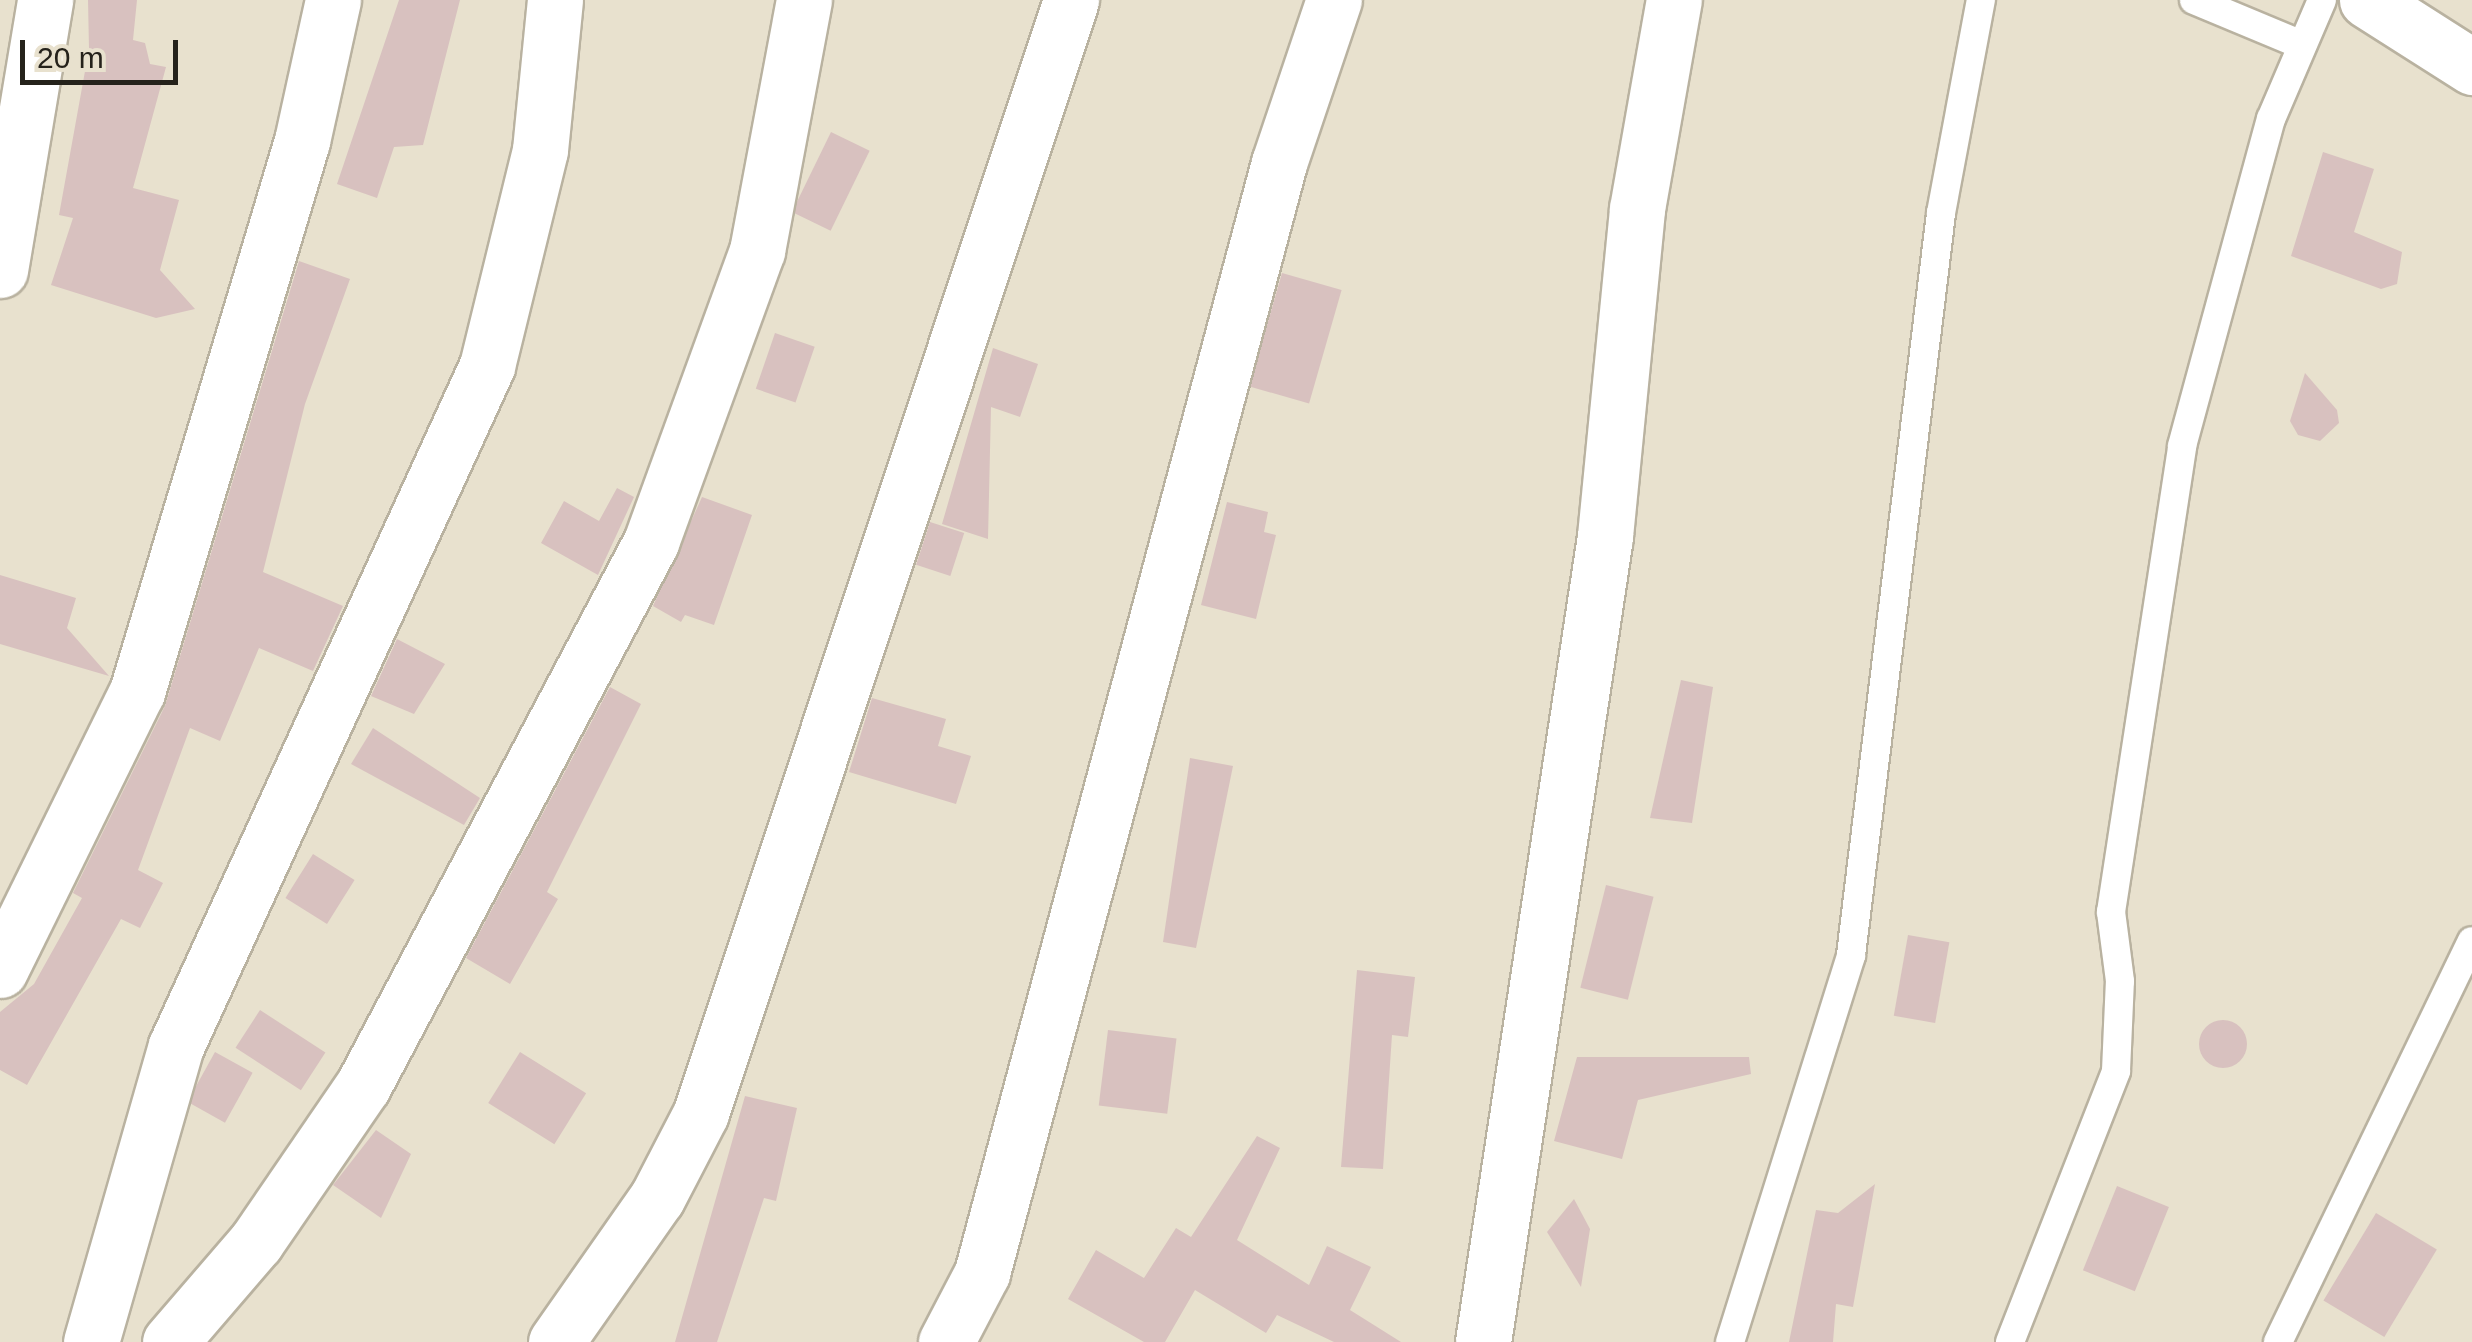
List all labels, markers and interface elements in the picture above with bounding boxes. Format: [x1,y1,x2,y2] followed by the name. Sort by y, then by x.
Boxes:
[25,20,182,82] scale bar
[37,41,104,74] text: 20 m

